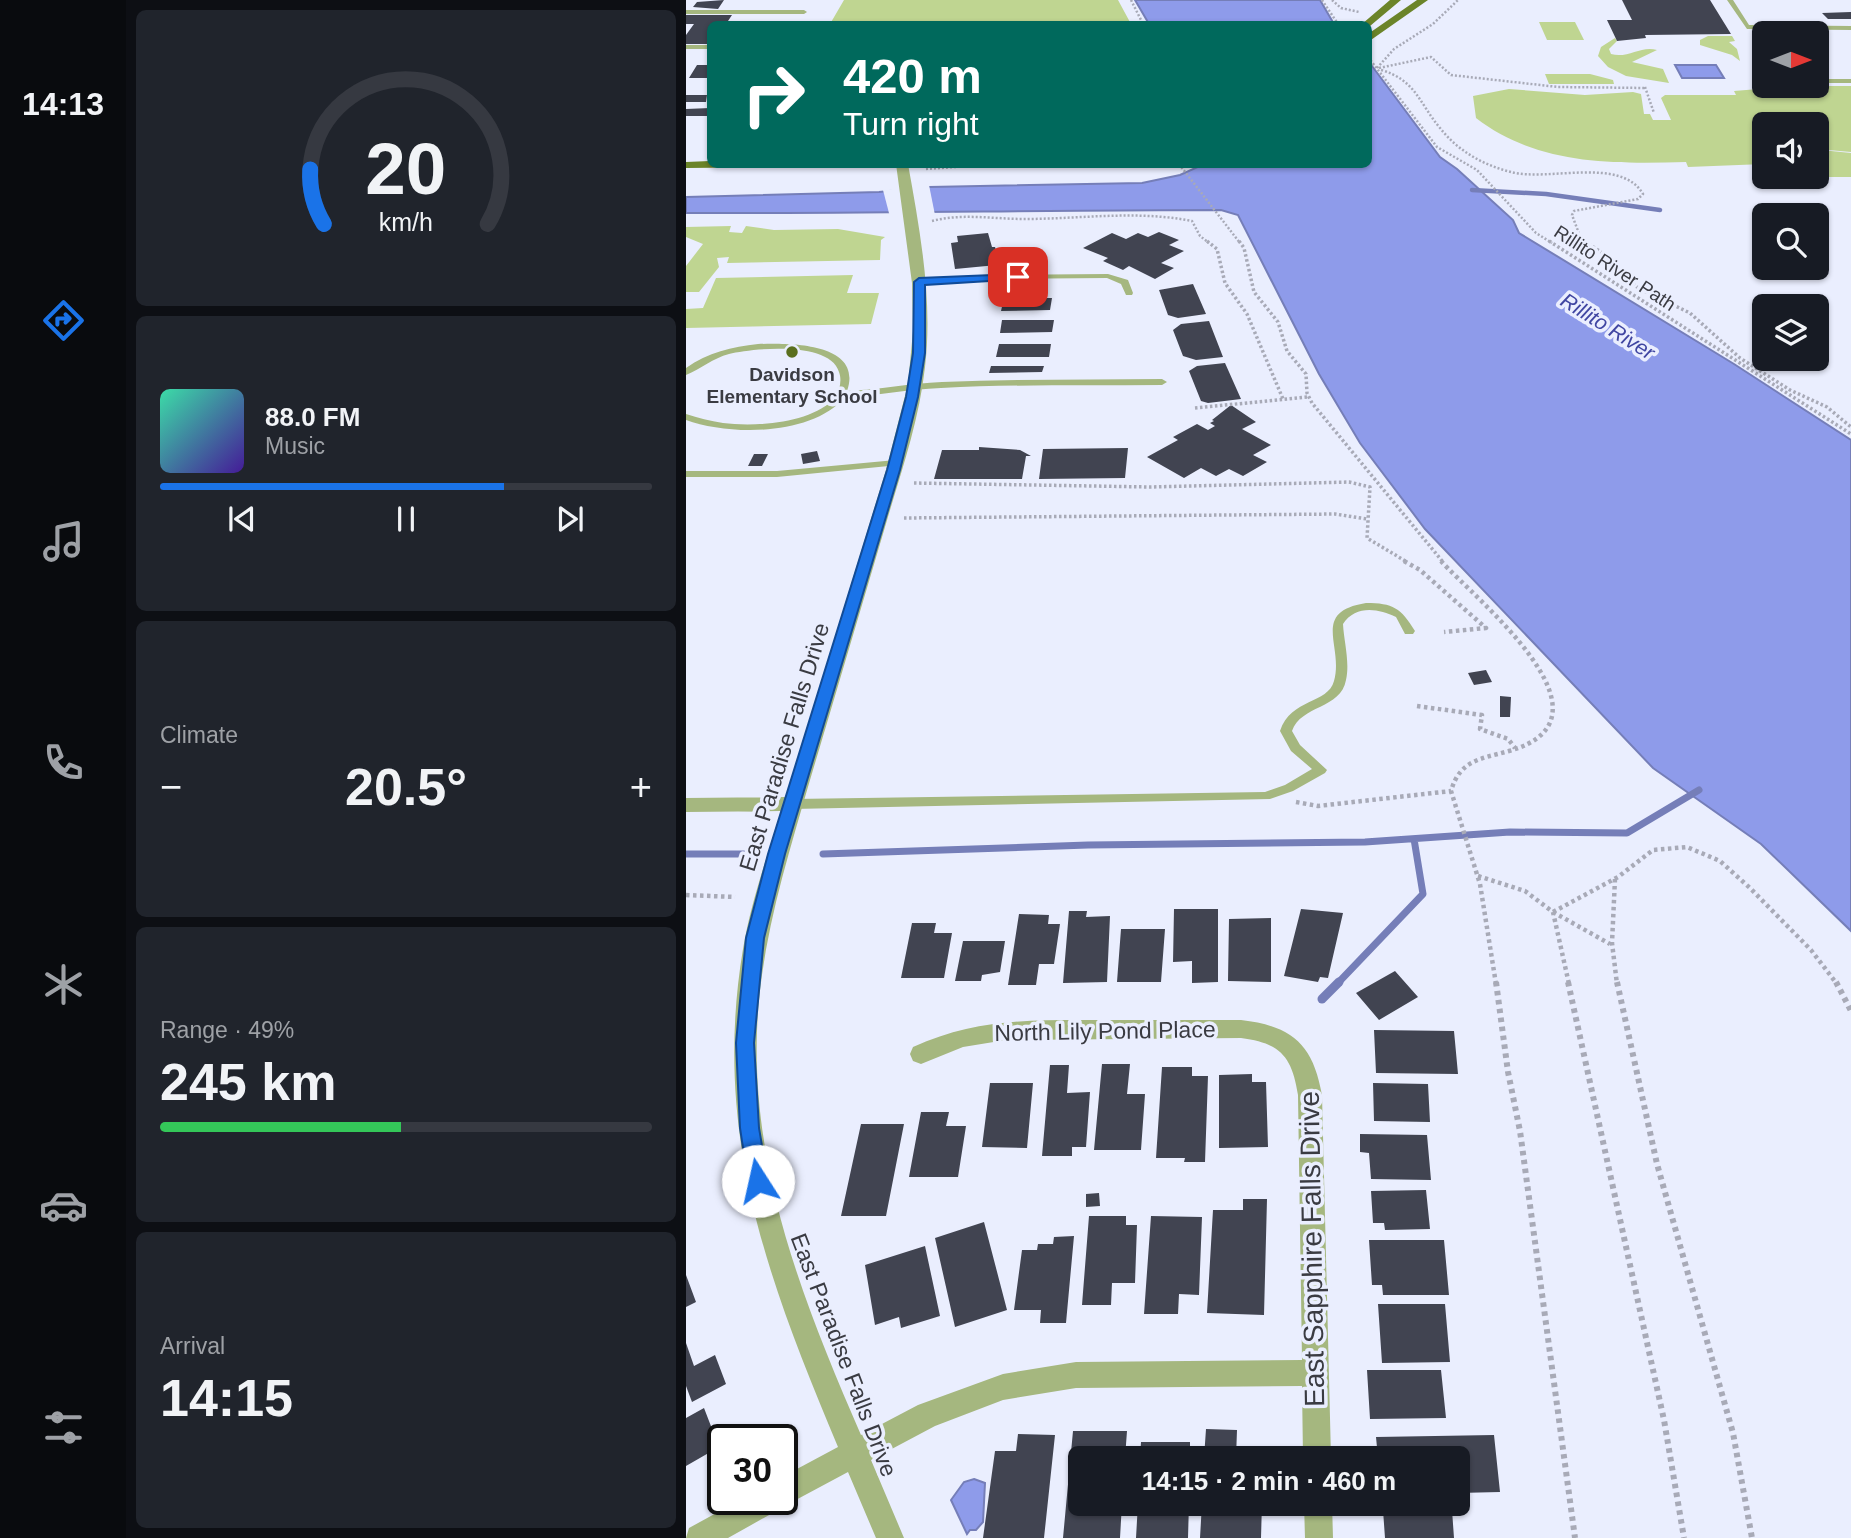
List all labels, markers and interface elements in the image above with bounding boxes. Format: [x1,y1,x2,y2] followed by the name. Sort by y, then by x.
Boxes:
[1752,21,1829,98] north arrow
[1752,21,1829,371] map controls
[728,49,819,140] icon: right
[843,49,982,103] text: 420 m
[22,86,104,122] text: 14:13
[843,106,979,142] text: Turn right
[1752,112,1829,189] button: sound
[366,128,446,209] text: 20
[1752,203,1829,280] button: search
[379,208,433,236] text: km/h
[1550,221,1680,315] street label: Rillito River Path
[988,247,1048,307] pin
[999,258,1037,296] icon: arrive
[1557,288,1660,364] water label: Rillito River
[1752,294,1829,371] button: layers
[39,296,88,345] icon: directions
[784,344,800,360] marker: Davidson Elementary School
[706,364,878,407] place label: Davidson Elementary School
[265,402,360,432] text: 88.0 FM
[265,433,325,459] text: Music
[223,500,261,538] icon: previous
[387,500,425,538] icon: pause
[551,500,589,538] icon: next
[39,517,88,566] icon: music
[734,620,834,874] street label: East Paradise Falls Drive
[160,722,238,748] text: Climate
[39,738,88,787] icon: phone
[345,758,467,816] text: 20.5°
[160,766,182,808] text: −
[630,766,652,808] text: +
[39,960,88,1009] icon: climate
[994,1016,1216,1046] street label: North Lily Pond Place
[160,1017,294,1043] text: Range · 49%
[160,1053,336,1111] text: 245 km
[1294,1091,1330,1407] street label: East Sapphire Falls Drive
[721,1144,795,1218] position arrow
[39,1181,88,1230] icon: car
[786,1230,902,1480] street label: East Paradise Falls Drive
[160,1333,225,1359] text: Arrival
[160,1369,293,1427] text: 14:15
[39,1403,88,1452] icon: filters
[707,1424,798,1515] speed limit sign: 30
[1142,1466,1396,1496] text: 14:15 · 2 min · 460 m

